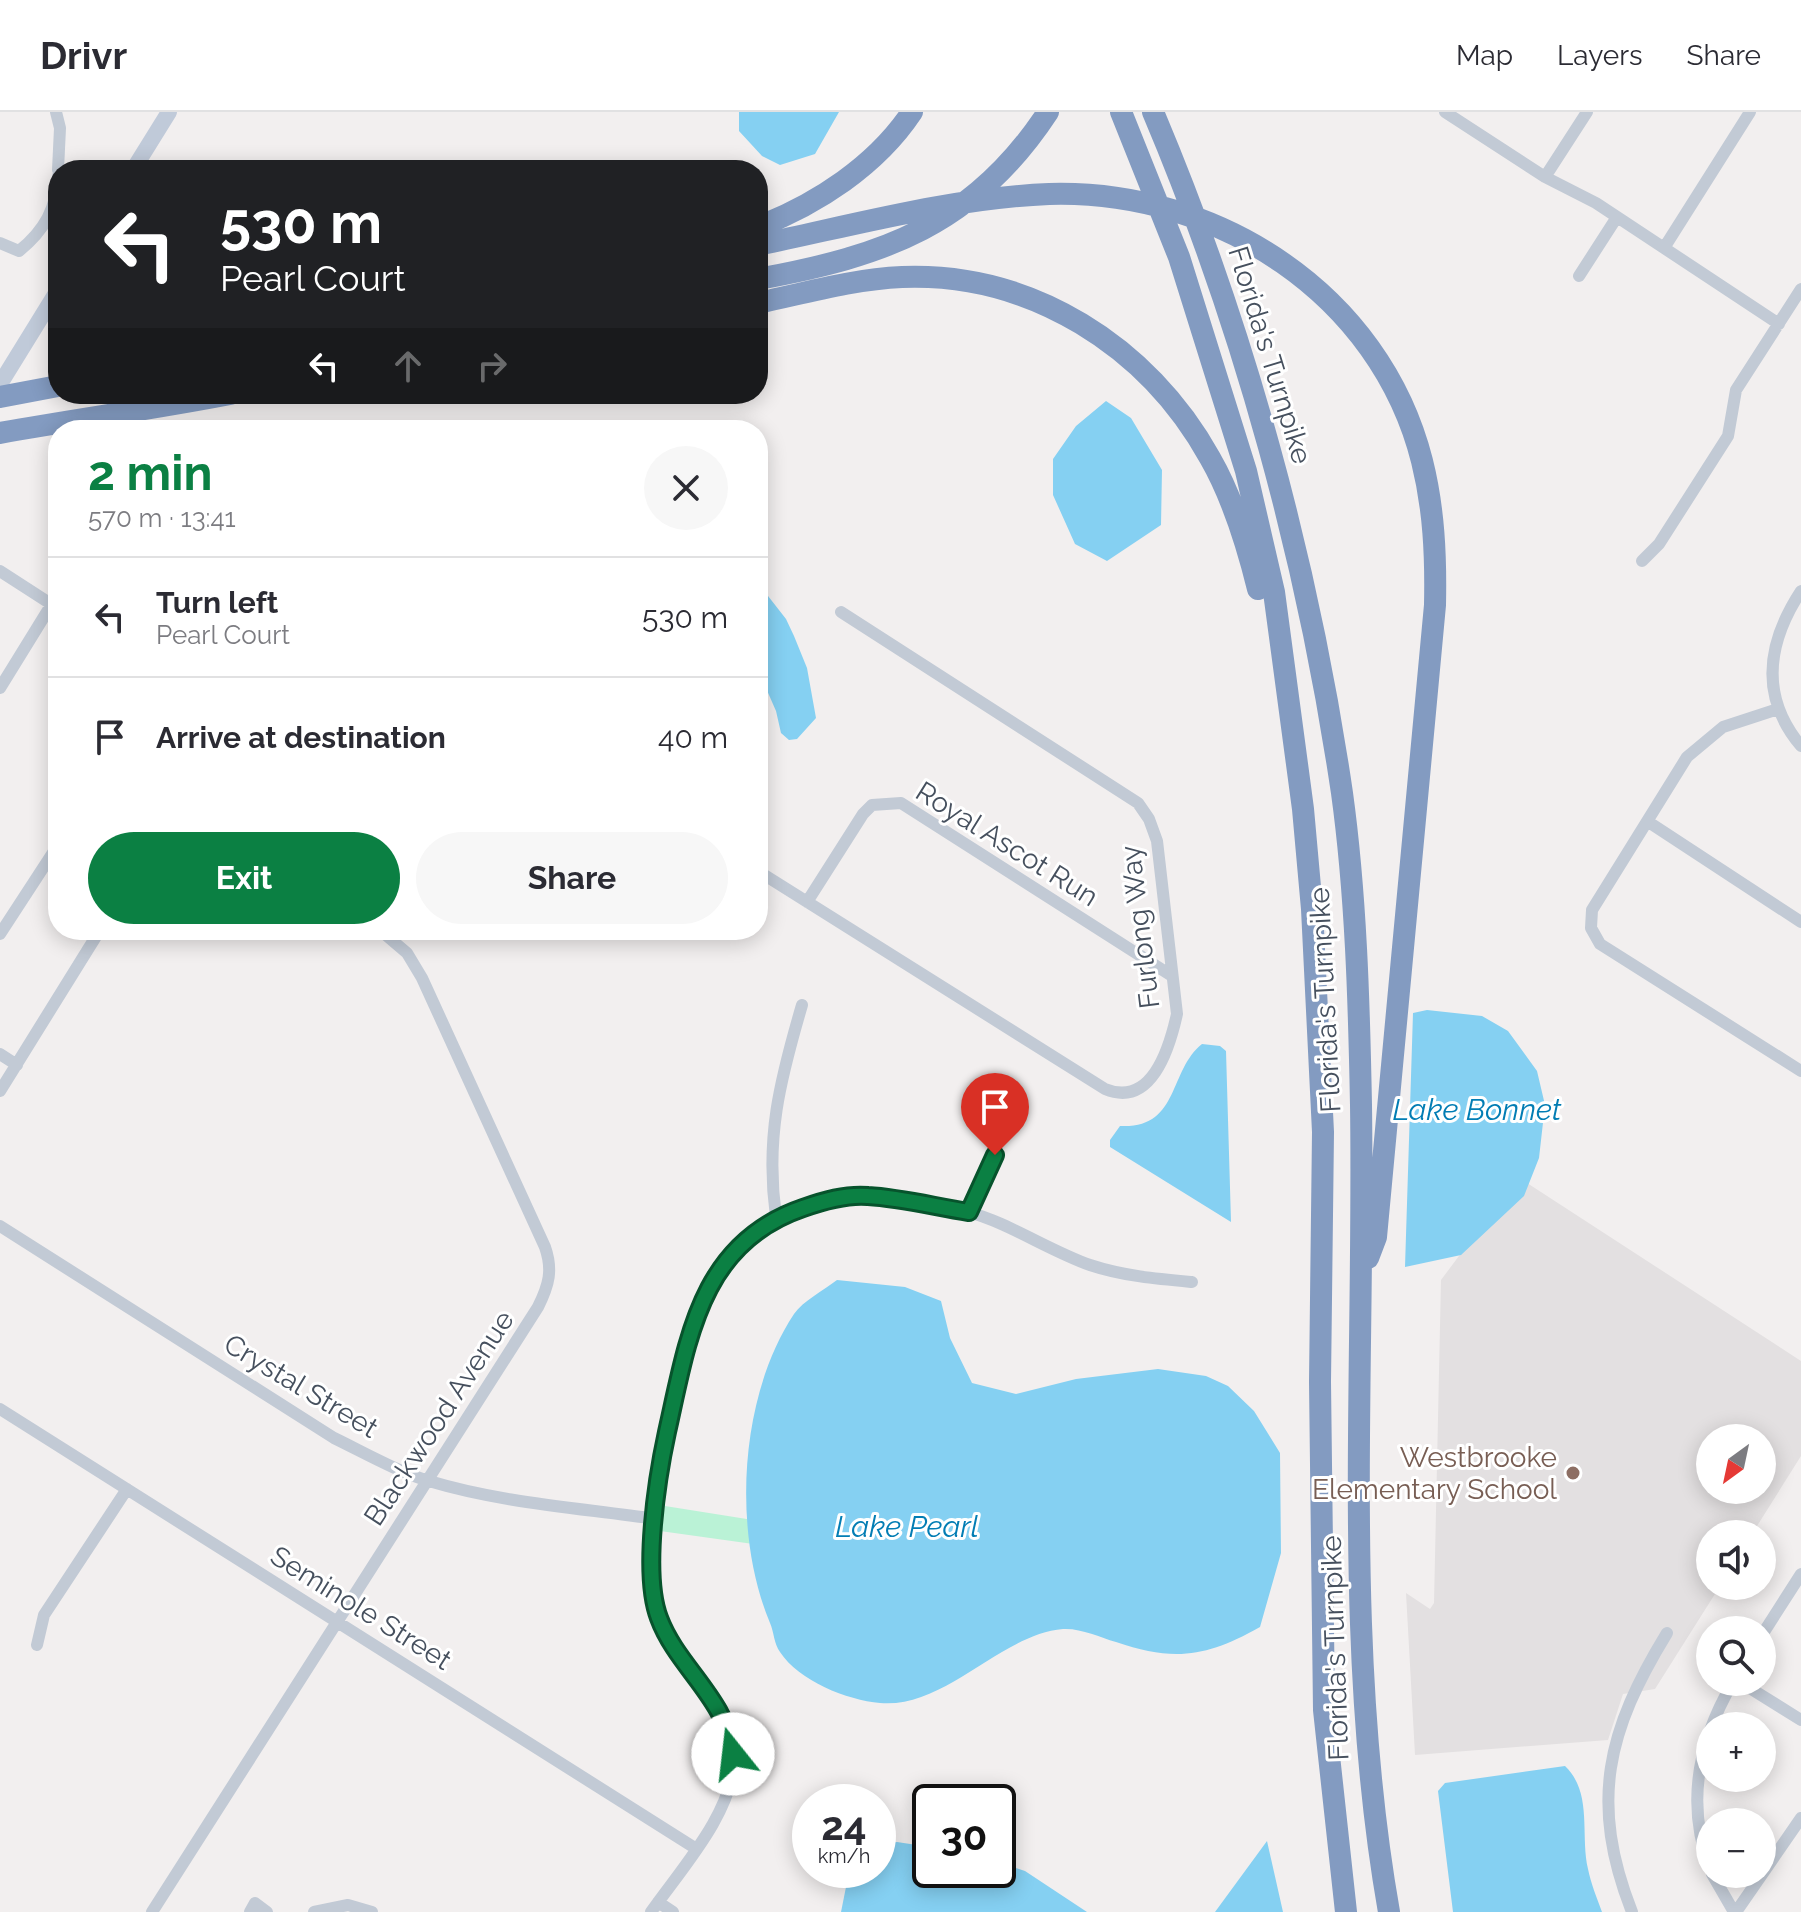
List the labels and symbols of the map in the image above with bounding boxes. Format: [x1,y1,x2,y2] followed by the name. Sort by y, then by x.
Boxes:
[1221,242,1319,468] street label: Florida's Turnpike
[910,775,1104,913] street label: Royal Ascot Run
[1114,844,1166,1010] street label: Furlong Way
[1303,887,1347,1113] street label: Florida's Turnpike
[961,1073,1029,1155] pin
[1393,1092,1562,1127] water label: Lake Bonnet
[357,1304,521,1532] street label: Blackwood Avenue
[218,1327,384,1445] street label: Crystal Street
[1696,1424,1776,1504] north arrow
[1312,1441,1557,1506] place label: Westbrooke Elementary School
[1564,1464,1582,1482] marker: Westbrooke Elementary School
[835,1509,979,1544] water label: Lake Pearl
[1315,1535,1355,1761] street label: Florida's Turnpike
[264,1539,458,1677] street label: Seminole Street
[691,1712,775,1796] position arrow
[912,1784,1016,1888] speed limit sign: 30

